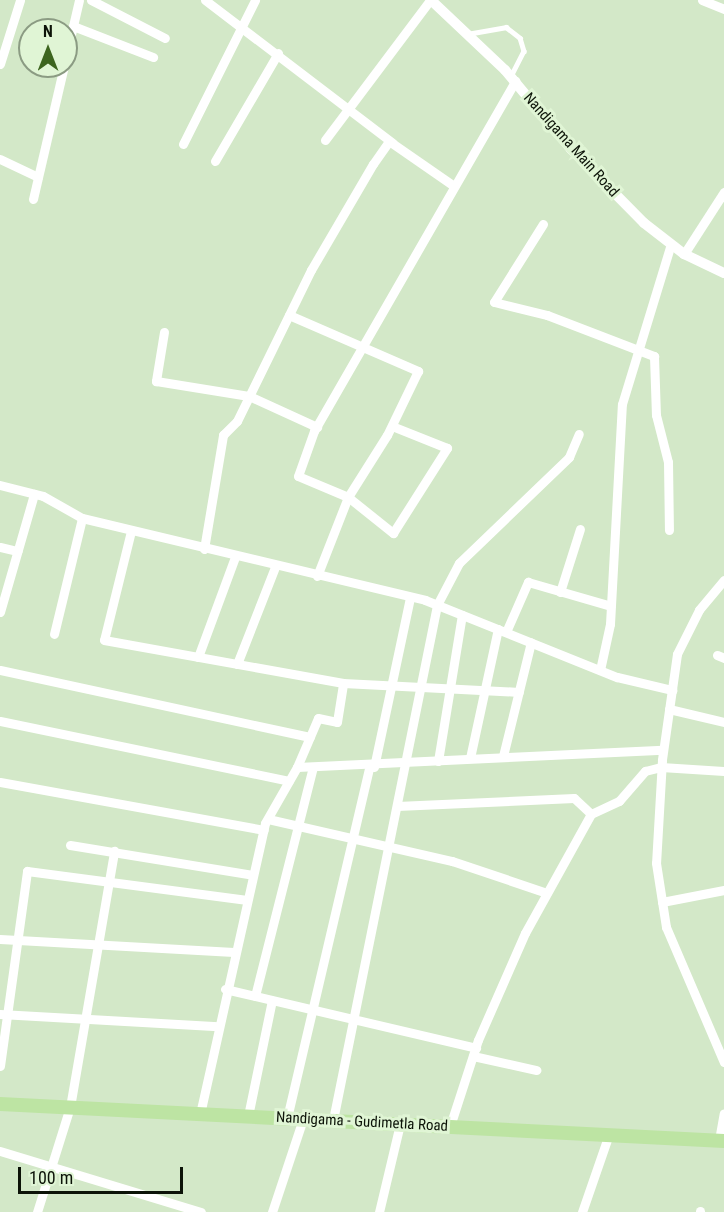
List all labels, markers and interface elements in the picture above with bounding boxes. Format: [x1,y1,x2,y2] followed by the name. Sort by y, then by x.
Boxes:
[18,18,78,78] north arrow
[43,22,53,41] text: N
[520,89,622,201] street label: Nandigama Main Road
[276,1109,448,1135] street label: Nandigama - Gudimetla Road
[21,1155,186,1193] scale bar
[29,1167,73,1188] text: 100 m

